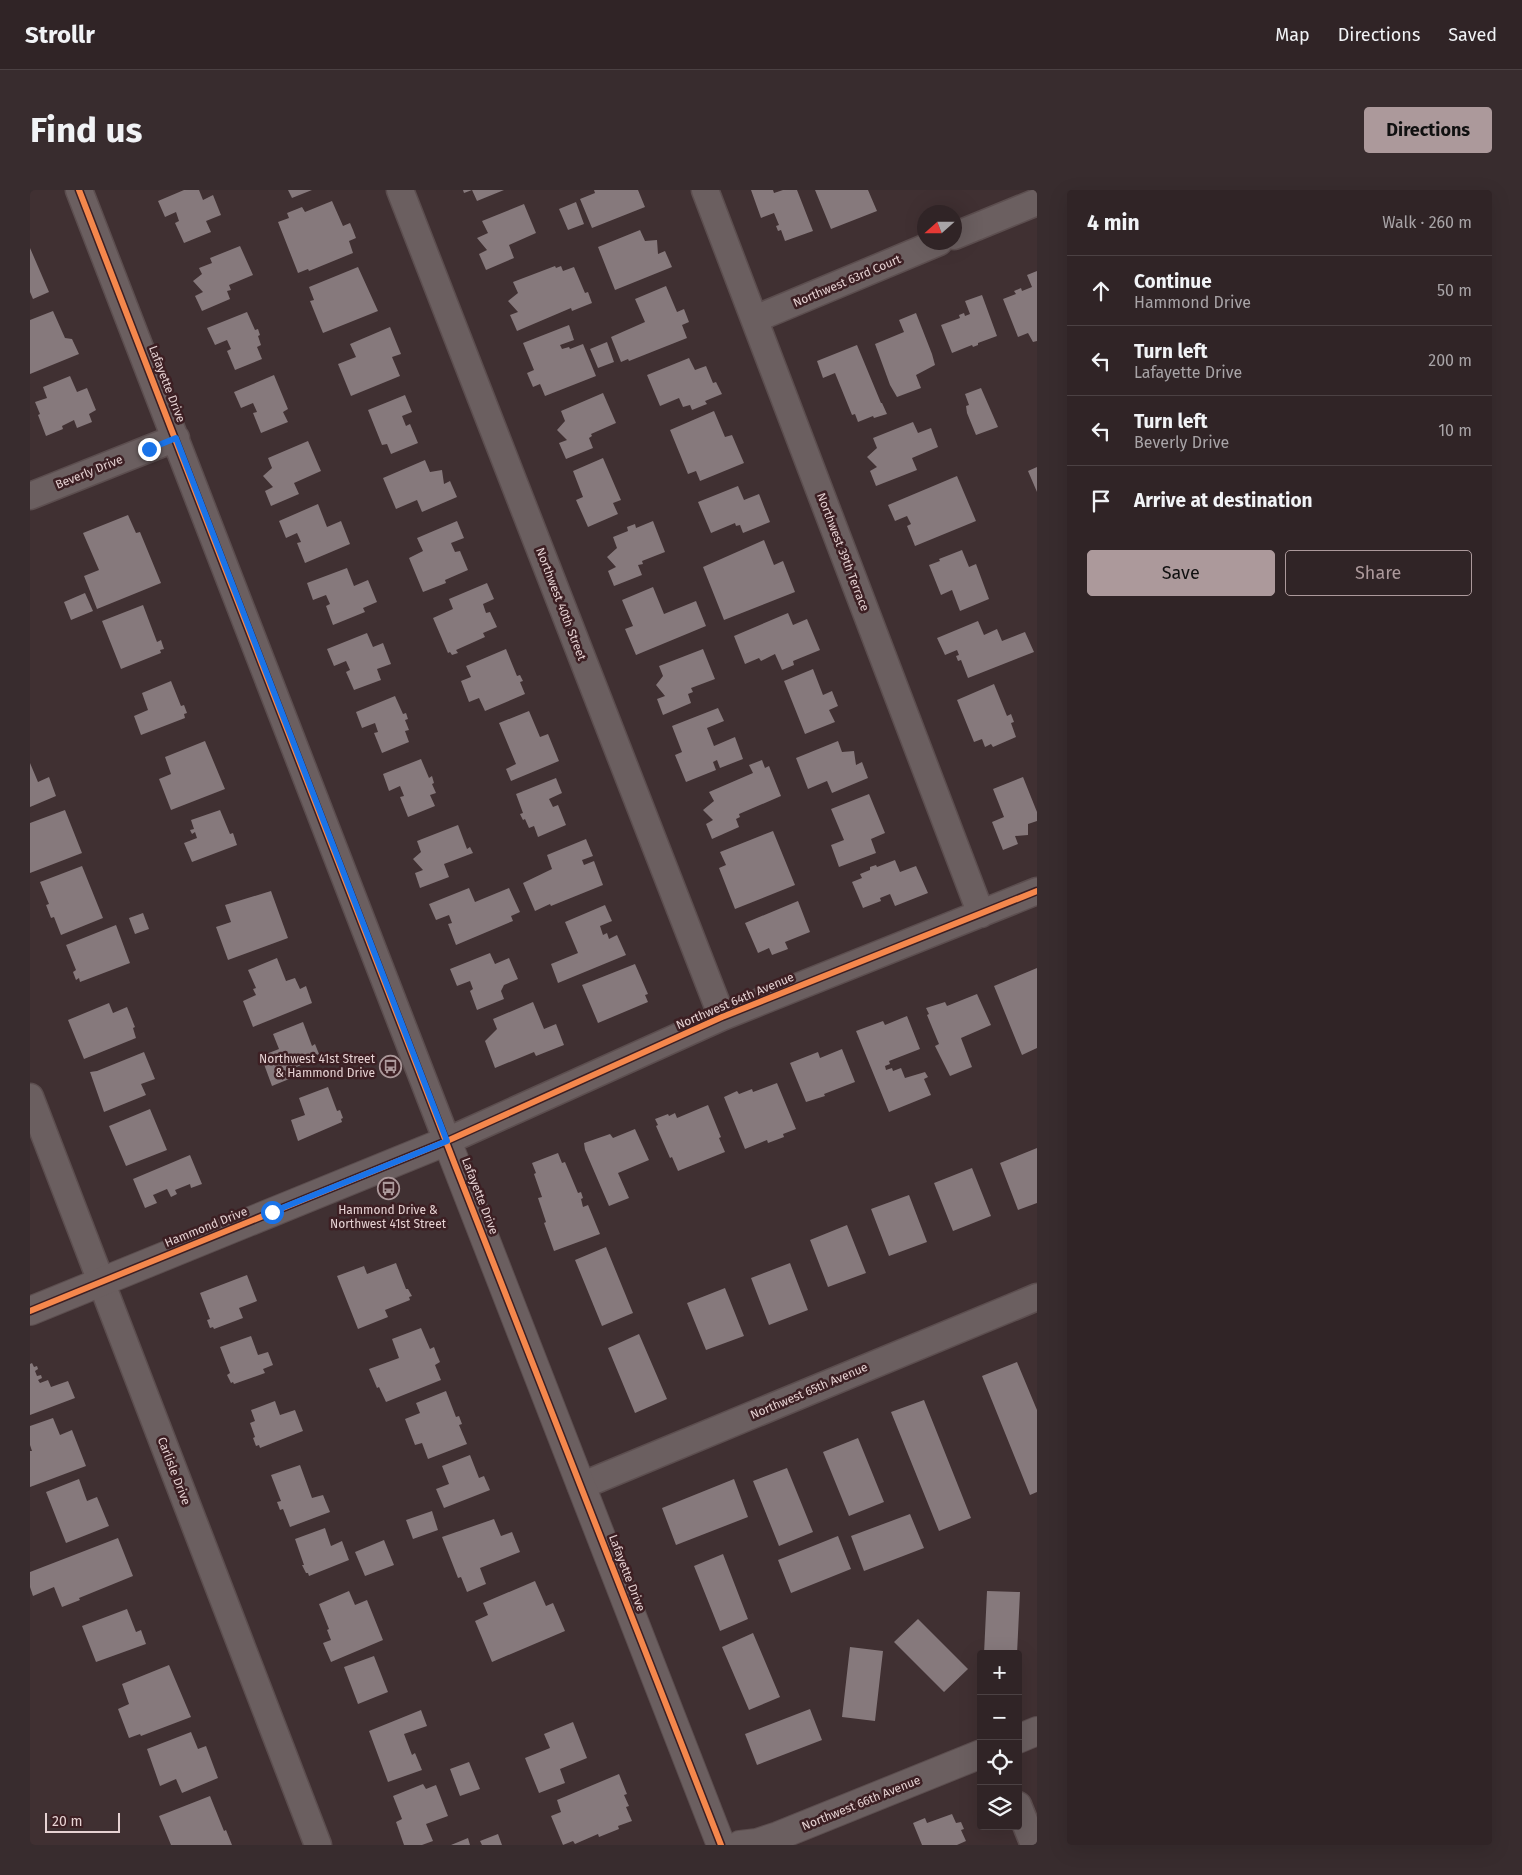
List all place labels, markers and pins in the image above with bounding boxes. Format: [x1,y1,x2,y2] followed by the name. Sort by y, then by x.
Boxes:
[259,1052,376,1080] place label: Northwest 41st Street & Hammond Drive
[379,1054,403,1078] bus stop icon: Northwest 41st Street & Hammond Drive
[376,1177,400,1201] bus stop icon: Hammond Drive & Northwest 41st Street
[330,1203,447,1231] place label: Hammond Drive & Northwest 41st Street

